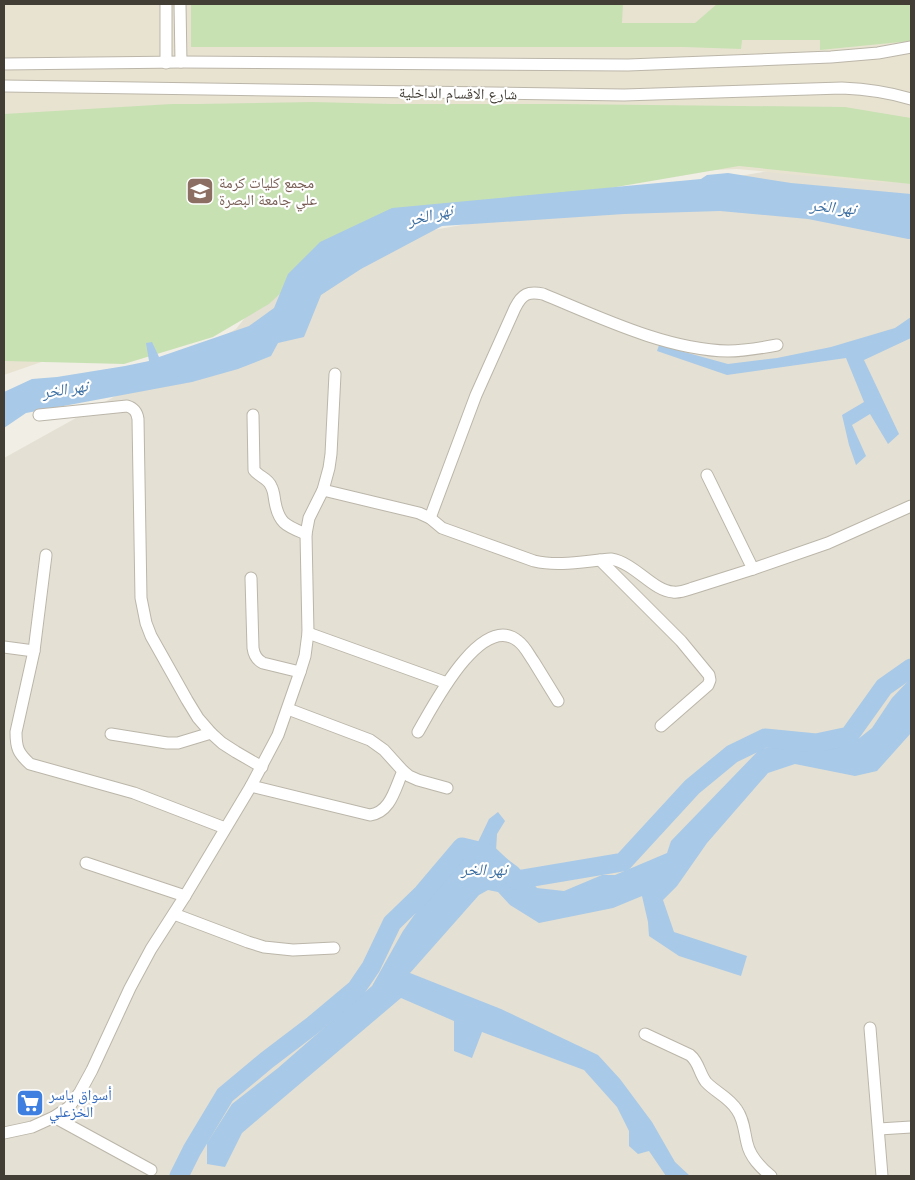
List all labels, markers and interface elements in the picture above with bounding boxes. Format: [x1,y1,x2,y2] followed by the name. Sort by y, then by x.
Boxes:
[399,83,517,105] street label: شارع الاقسام الداخلية
[219,174,317,211] place label: مجمع كليات كرمة علي جامعة البصرة
[185,176,215,206] school or university icon: مجمع كليات كرمة علي جامعة البصرة
[808,196,859,219] water label: نهر الخر
[405,201,457,230] water label: نهر الخر
[40,377,92,402] water label: نهر الخر
[460,861,509,879] water label: نهر الخر
[48,1086,112,1123] place label: أسواق ياسر الخزعلي
[15,1088,45,1118] supermarket icon: أسواق ياسر الخزعلي

